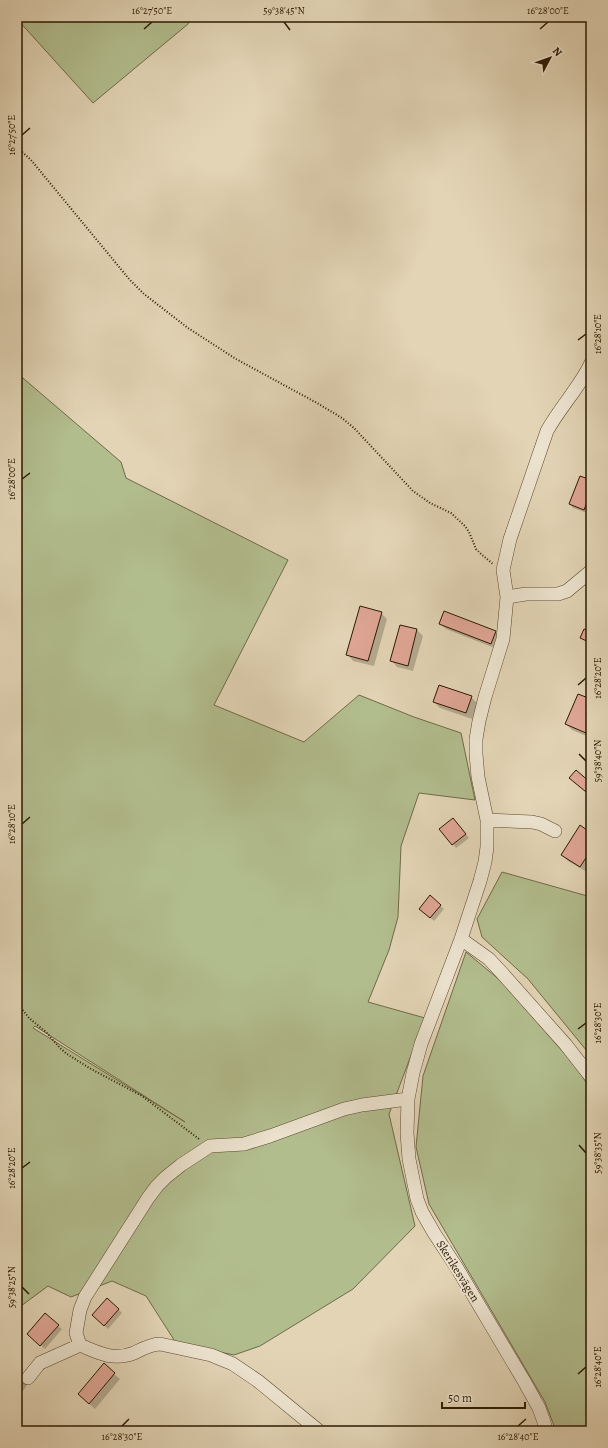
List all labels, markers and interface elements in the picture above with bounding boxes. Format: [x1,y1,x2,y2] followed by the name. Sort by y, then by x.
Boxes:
[132,4,172,17] text: 16°27'50"E
[263,4,305,17] text: 59°38'45"N
[527,4,569,17] text: 16°28'00"E
[530,38,570,78] north arrow
[549,44,565,60] text: N
[5,115,18,155] text: 16°27'50"E
[591,314,604,354] text: 16°28'10"E
[5,458,18,500] text: 16°28'00"E
[591,657,604,699] text: 16°28'20"E
[591,740,604,782] text: 59°38'40"N
[5,804,18,844] text: 16°28'10"E
[591,1003,604,1043] text: 16°28'30"E
[591,1132,604,1174] text: 59°38'35"N
[5,1147,18,1189] text: 16°28'20"E
[433,1237,484,1305] street label: Skerikesvägen
[5,1266,18,1308] text: 59°38'25"N
[591,1346,604,1388] text: 16°28'40"E
[442,1384,525,1410] scale bar
[448,1390,472,1406] text: 50 m
[102,1430,142,1443] text: 16°28'30"E
[497,1430,539,1443] text: 16°28'40"E

